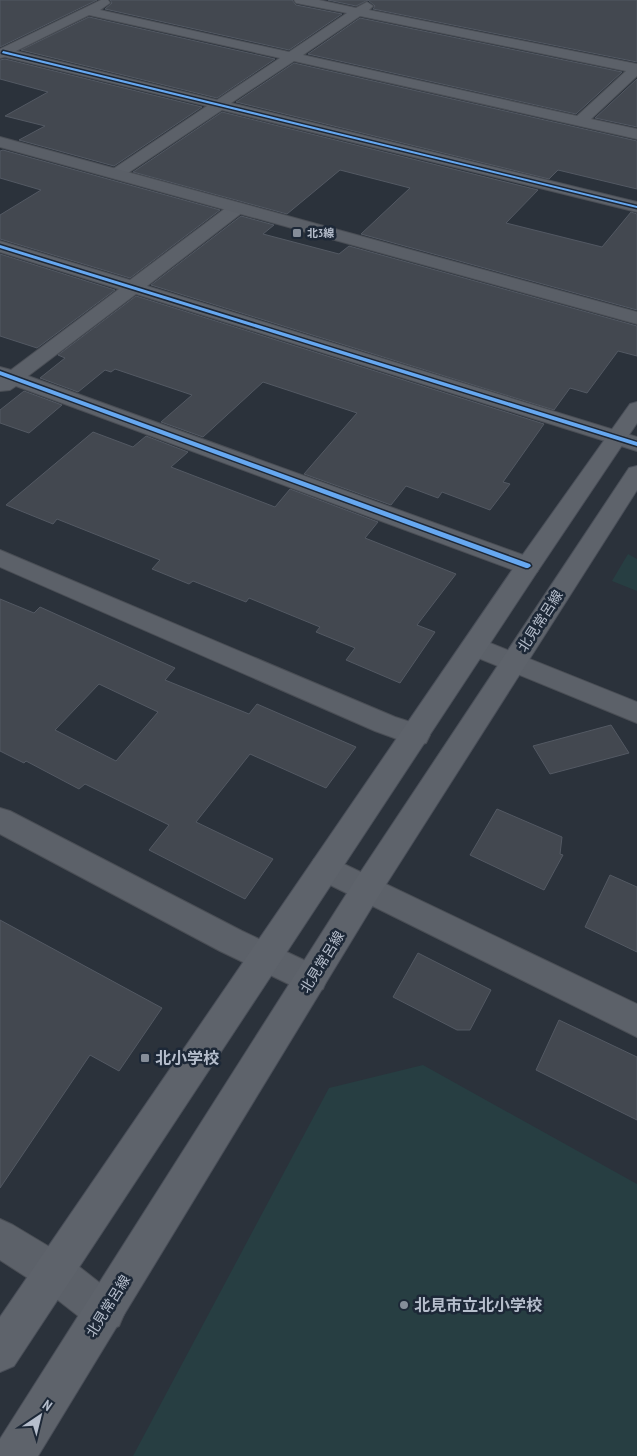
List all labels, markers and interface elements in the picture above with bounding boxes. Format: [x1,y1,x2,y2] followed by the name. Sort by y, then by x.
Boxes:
[307,226,334,240] place label: 北3線
[291,227,303,239] marker: 北3線
[513,587,567,655] street label: 北見常呂線
[296,928,348,996] street label: 北見常呂線
[155,1048,219,1068] place label: 北小学校
[139,1052,151,1064] marker: 北小学校
[82,1272,134,1340] street label: 北見常呂線
[414,1295,542,1315] place label: 北見市立北小学校
[398,1299,410,1311] marker: 北見市立北小学校
[15,1391,65,1441] north arrow
[39,1396,56,1415] text: N

